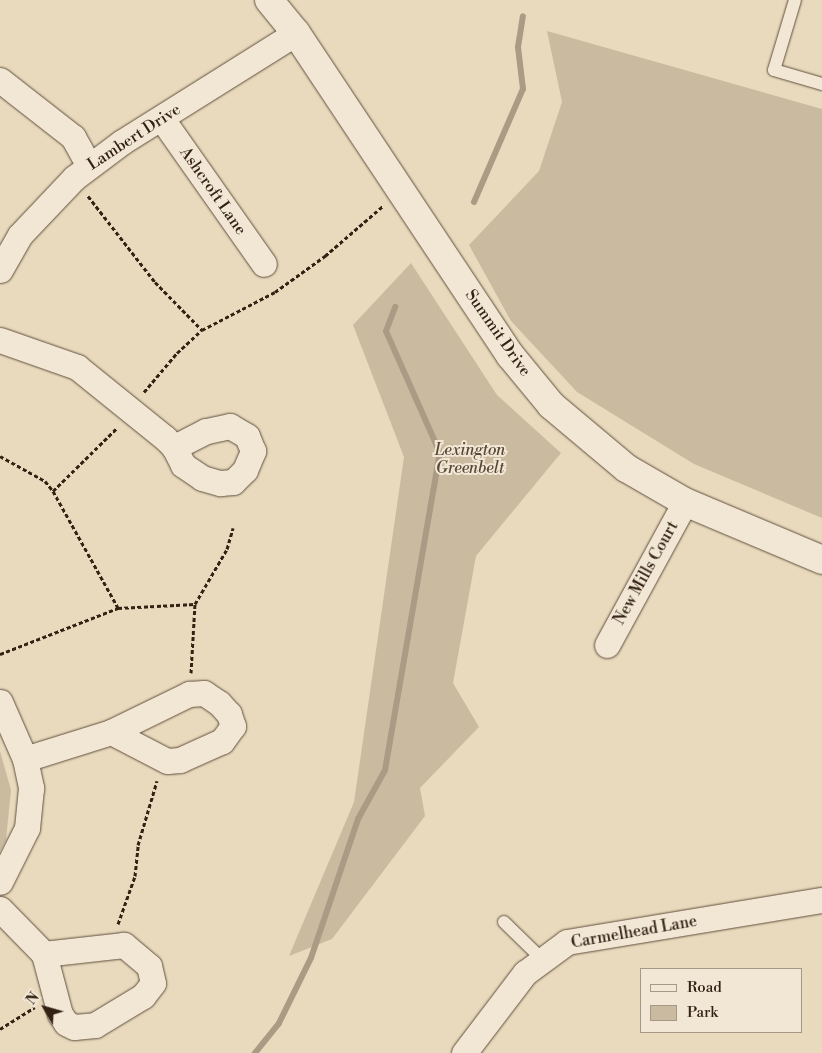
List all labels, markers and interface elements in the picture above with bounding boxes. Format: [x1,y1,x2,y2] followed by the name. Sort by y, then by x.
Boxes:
[84,100,184,174] street label: Lambert Drive
[176,143,250,239] street label: Ashcroft Lane
[461,286,535,380] street label: Summit Drive
[435,440,505,478] park label: Lexington Greenbelt
[610,518,682,628] street label: New Mills Court
[570,911,698,953] street label: Carmelhead Lane
[640,968,802,1033] legend
[687,978,722,997] text: Road
[20,983,70,1033] north arrow
[23,989,44,1009] text: N
[687,1003,718,1022] text: Park

